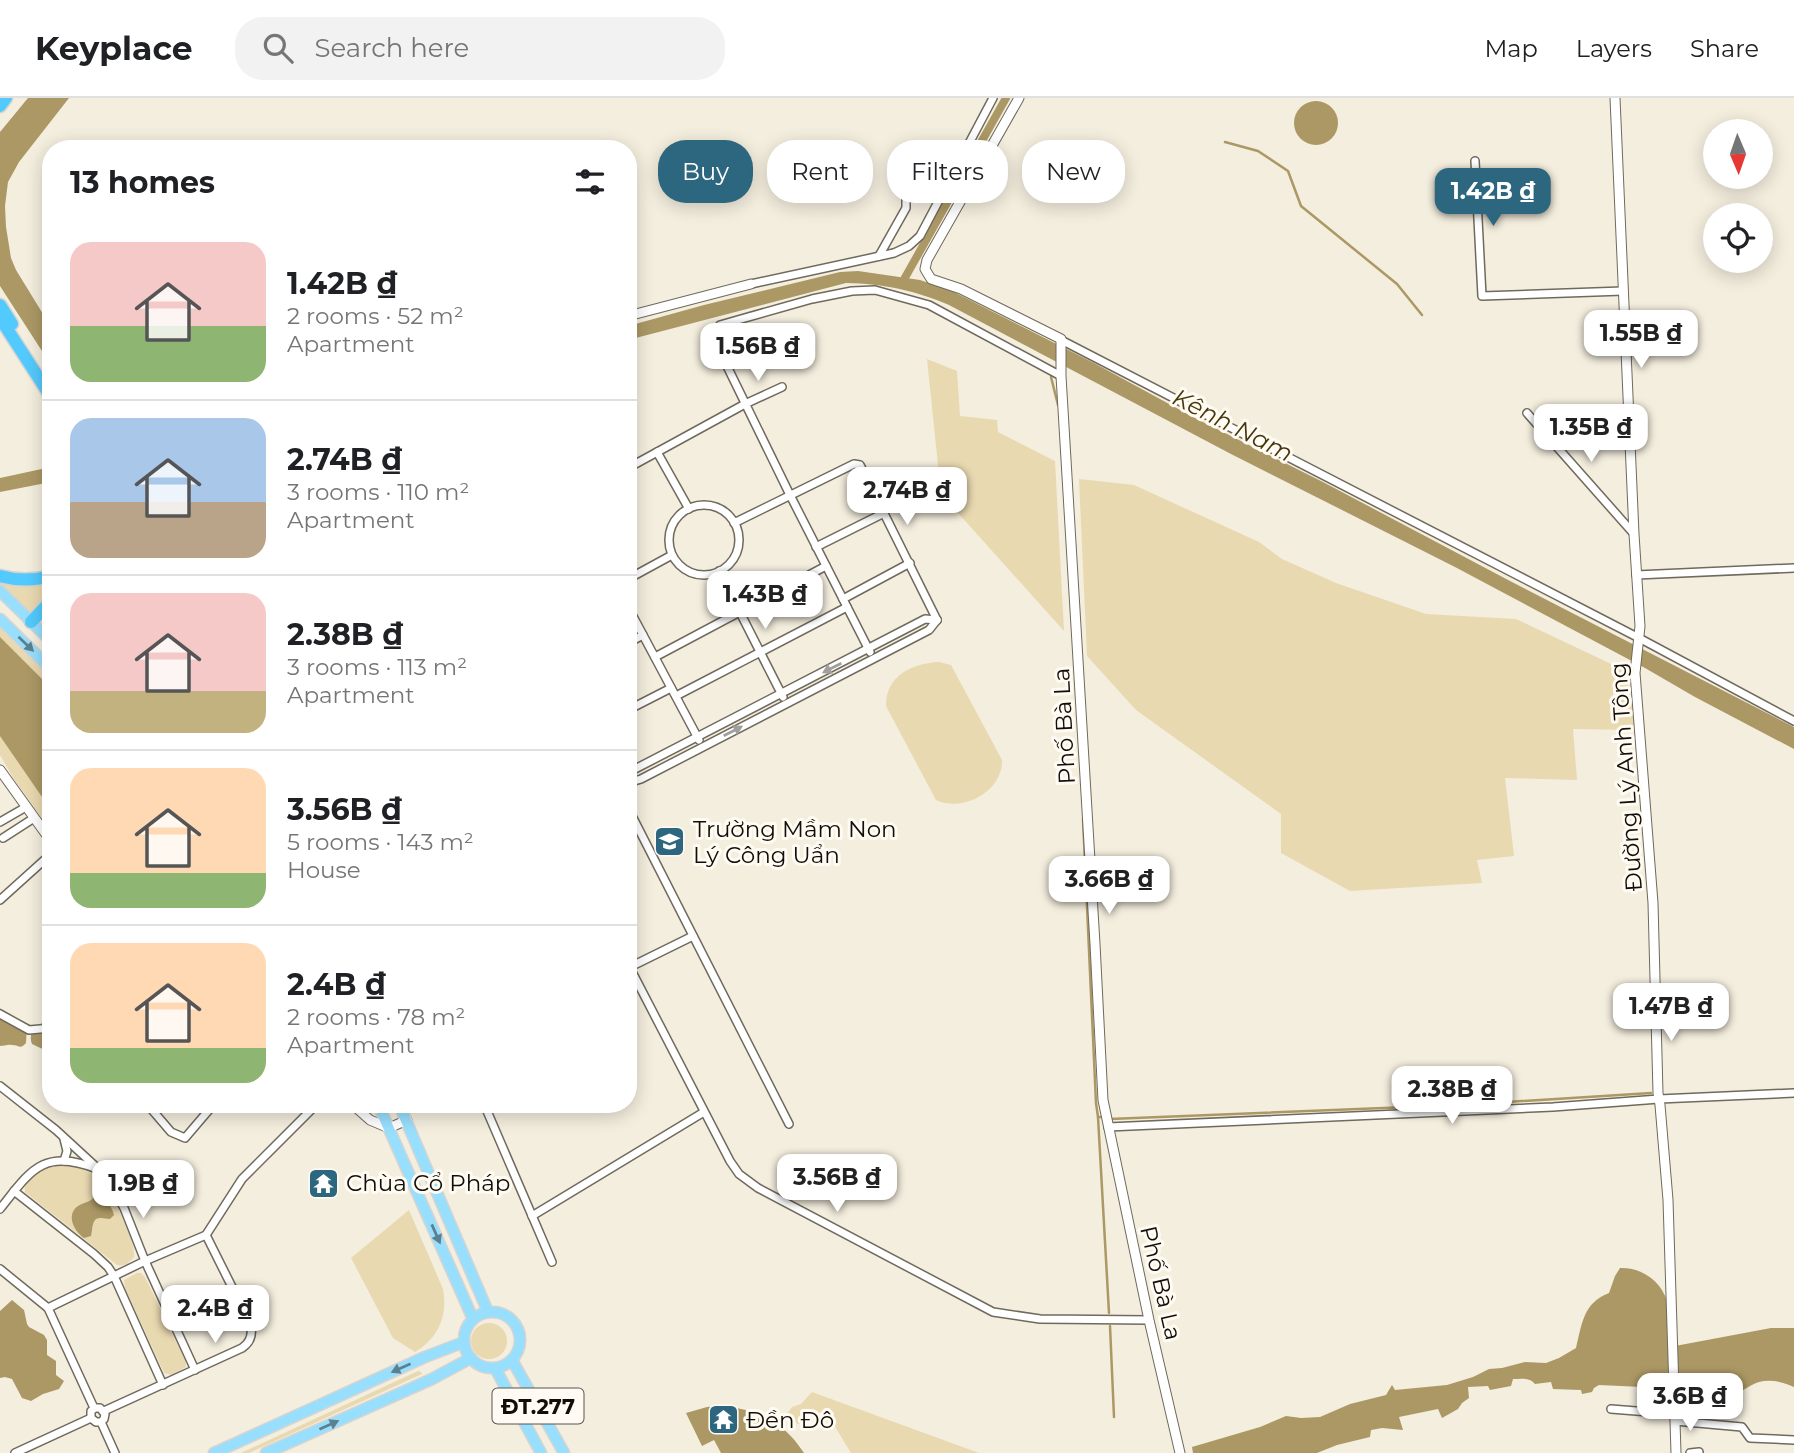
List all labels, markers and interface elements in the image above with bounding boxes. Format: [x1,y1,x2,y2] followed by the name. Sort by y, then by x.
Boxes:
[235,17,725,80] search box
[35,28,193,68] text: Keyplace
[259,29,297,67] icon: search
[315,32,469,64] text: Search here
[1484,34,1538,63] text: Map
[1576,34,1652,63] text: Layers
[1690,34,1759,63] text: Share
[1703,119,1773,189] north arrow
[1703,119,1773,273] map controls
[658,140,753,203] chip: Buy
[767,140,873,203] chip: Rent
[887,140,1008,203] chip: Filters
[1022,140,1125,203] chip: New
[571,163,609,201] icon: filters
[70,164,215,201] text: 13 homes
[1428,169,1558,228] pin: 1.42B ₫
[1451,177,1535,205] text: 1.42B ₫
[1703,203,1773,273] button: locate
[287,265,397,302] text: 1.42B ₫
[126,270,210,354] icon: home
[287,302,464,330] text: 2 rooms · 52 m²
[1576,310,1706,370] pin: 1.55B ₫
[1600,319,1682,347] text: 1.55B ₫
[693,324,823,383] pin: 1.56B ₫
[287,330,415,358] text: Apartment
[716,332,800,360] text: 1.56B ₫
[1168,382,1298,468] water label: Kênh Nam
[1526,404,1656,464] pin: 1.35B ₫
[1550,413,1632,441] text: 1.35B ₫
[287,441,402,478] text: 2.74B ₫
[126,446,210,530] icon: home
[842,468,972,527] pin: 2.74B ₫
[863,476,951,504] text: 2.74B ₫
[287,478,469,506] text: 3 rooms · 110 m²
[287,506,415,534] text: Apartment
[700,572,830,631] pin: 1.43B ₫
[723,580,807,608] text: 1.43B ₫
[287,616,403,653] text: 2.38B ₫
[126,621,210,705] icon: home
[17,635,34,652] one-way arrow
[287,653,467,681] text: 3 rooms · 113 m²
[822,662,842,673] one-way arrow
[1604,662,1648,892] street label: Đường Lý Anh Tông
[1047,667,1081,785] street label: Phố Bà La
[287,681,415,709] text: Apartment
[723,726,743,737] one-way arrow
[287,791,402,828] text: 3.56B ₫
[126,796,210,880] icon: home
[693,815,897,869] place label: Trường Mầm Non Lý Công Uẩn
[653,825,687,859] school or university icon: Trường Mầm Non Lý Công Uẩn
[287,828,474,856] text: 5 rooms · 143 m²
[287,856,361,884] text: House
[1044,856,1174,916] pin: 3.66B ₫
[1065,865,1153,893] text: 3.66B ₫
[287,966,386,1003] text: 2.4B ₫
[126,971,210,1055] icon: home
[1606,984,1736,1043] pin: 1.47B ₫
[1629,992,1713,1020] text: 1.47B ₫
[287,1003,465,1031] text: 2 rooms · 78 m²
[287,1031,415,1059] text: Apartment
[1387,1066,1517,1126] pin: 2.38B ₫
[1408,1075,1496,1103] text: 2.38B ₫
[772,1154,902,1214] pin: 3.56B ₫
[86,1160,200,1220] pin: 1.9B ₫
[793,1163,881,1191] text: 3.56B ₫
[306,1166,340,1200] temple icon: Chùa Cổ Pháp
[108,1169,178,1197] text: 1.9B ₫
[346,1169,510,1197] place label: Chùa Cổ Pháp
[431,1223,442,1244] one-way arrow
[1134,1223,1188,1343] street label: Phố Bà La
[158,1286,272,1345] pin: 2.4B ₫
[177,1294,253,1322] text: 2.4B ₫
[390,1363,411,1374] one-way arrow
[1633,1374,1747,1433] pin: 3.6B ₫
[1653,1382,1727,1410] text: 3.6B ₫
[492,1388,584,1424] road number: ĐT.277
[706,1403,740,1437] temple icon: Đền Đô
[746,1406,834,1434] place label: Đền Đô
[318,1419,339,1430] one-way arrow

